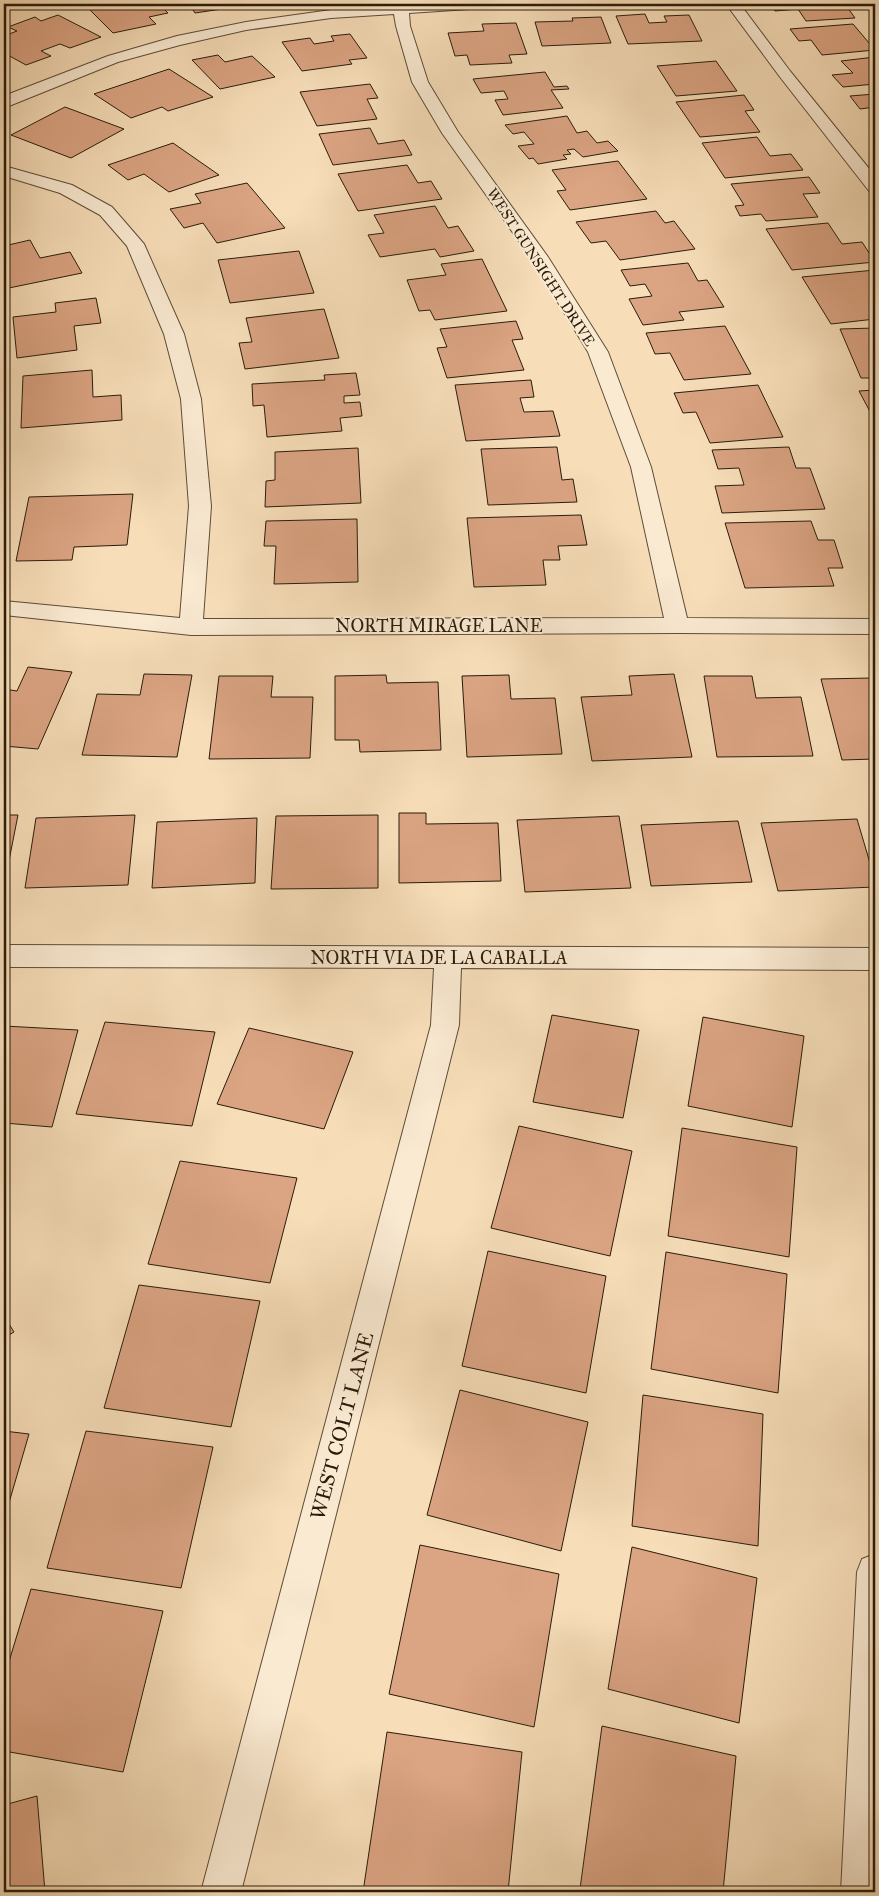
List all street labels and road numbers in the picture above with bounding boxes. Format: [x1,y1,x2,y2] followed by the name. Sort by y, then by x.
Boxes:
[483,185,599,350] street label: WEST GUNSIGHT DRIVE
[335,615,543,637] street label: NORTH MIRAGE LANE
[310,947,568,969] street label: NORTH VIA DE LA CABALLA
[304,1329,380,1523] street label: WEST COLT LANE

